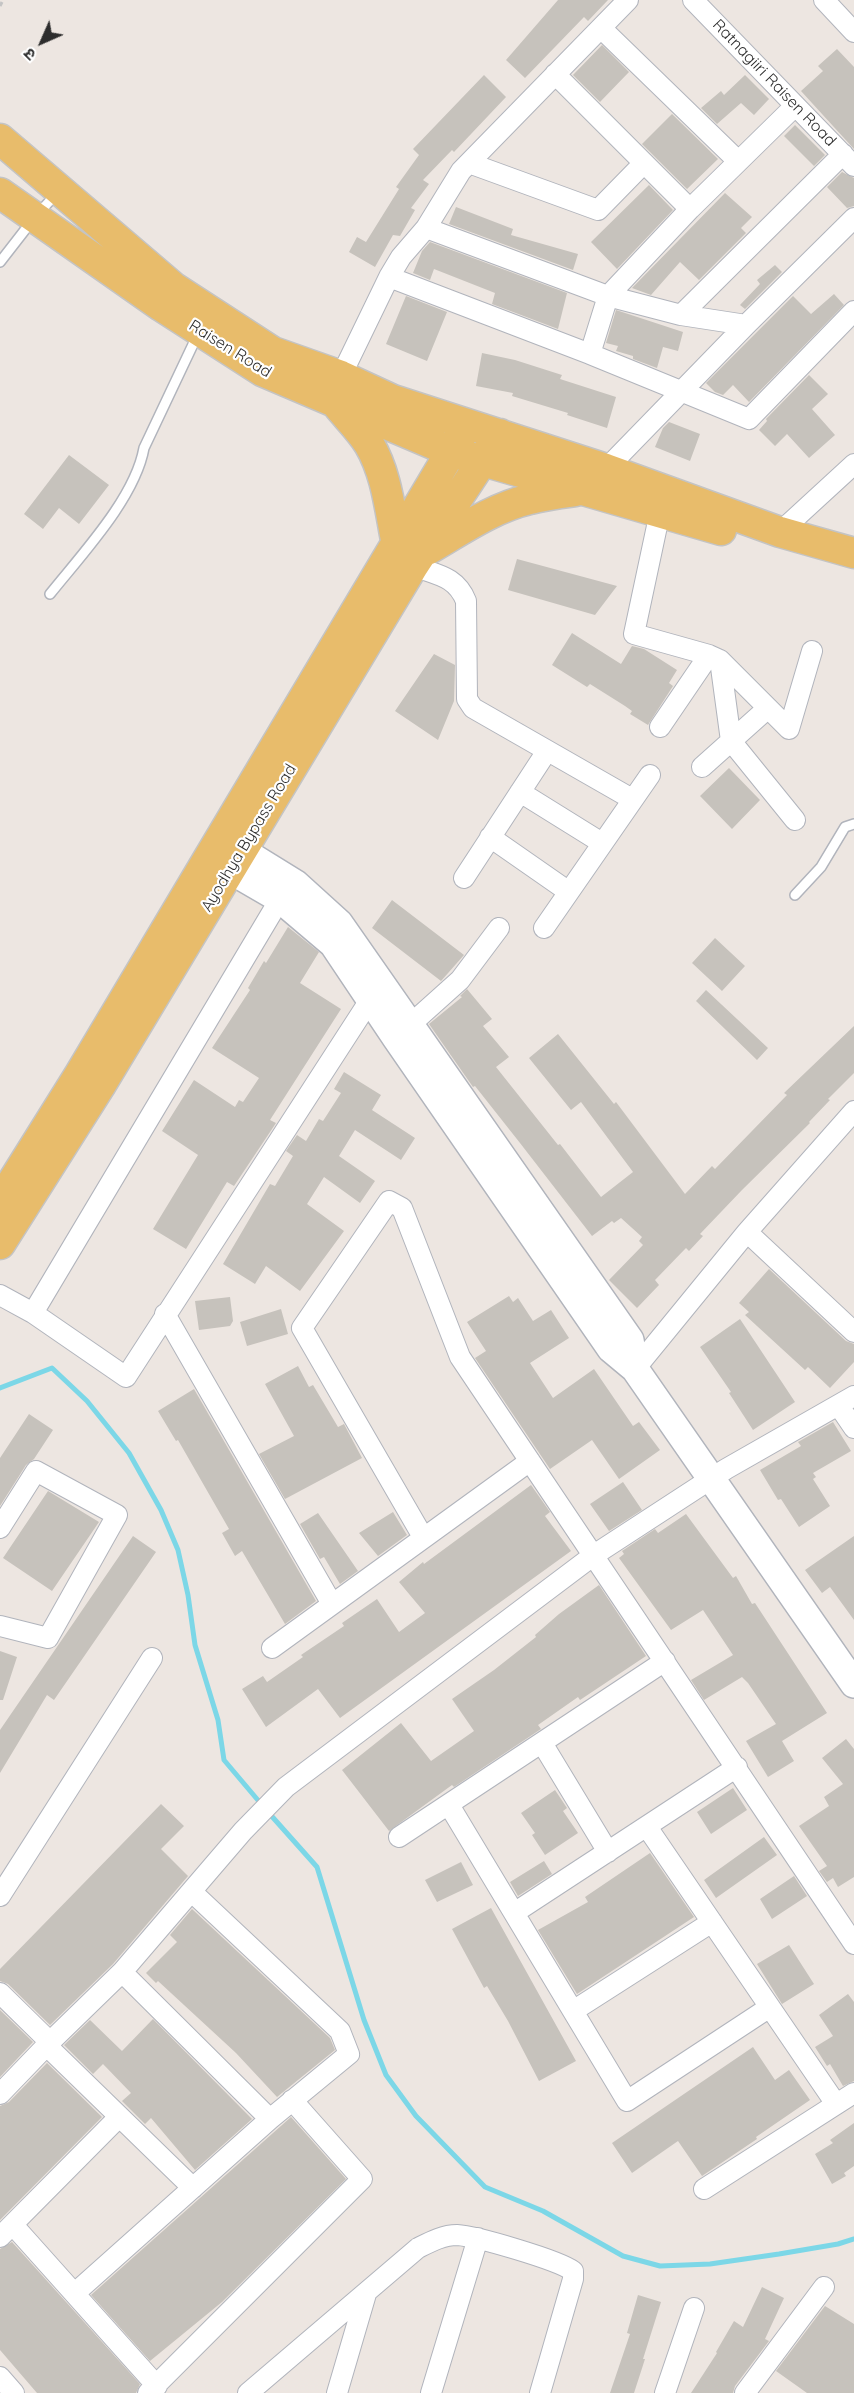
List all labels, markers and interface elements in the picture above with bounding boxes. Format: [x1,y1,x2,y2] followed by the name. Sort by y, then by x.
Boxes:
[12,12,72,72] north arrow
[708,15,840,151] street label: Ratnagiiri Raisen Road
[19,44,40,65] text: उ
[185,316,275,382] street label: Raisen Road
[197,761,301,915] street label: Ayodhya Bypass Road

